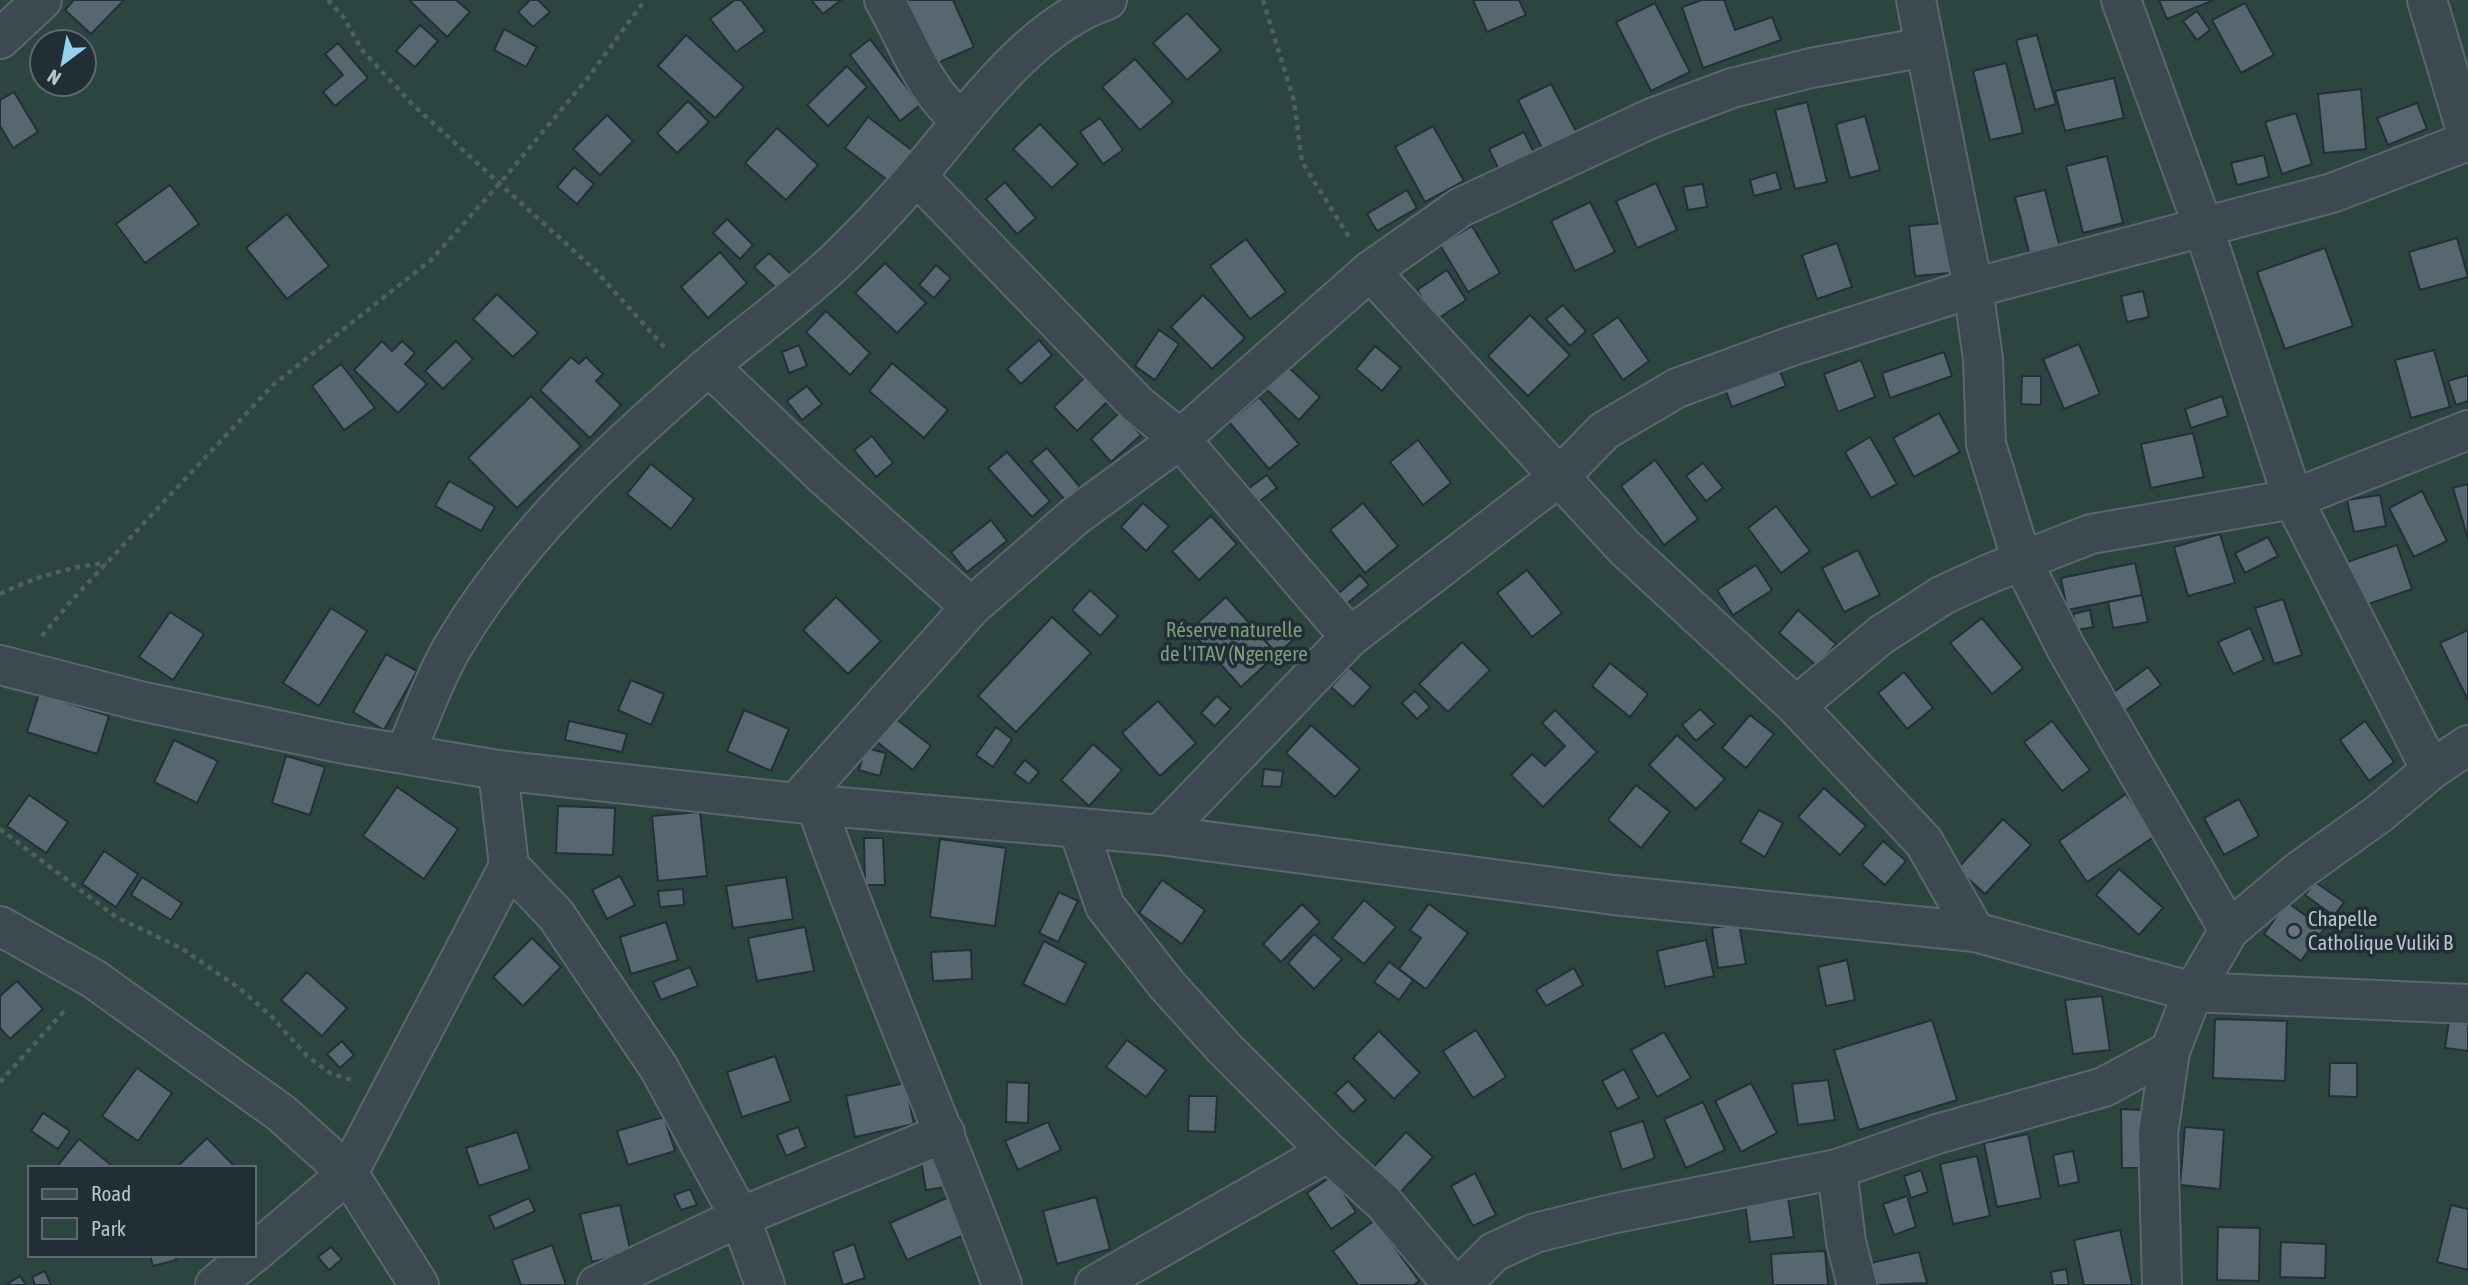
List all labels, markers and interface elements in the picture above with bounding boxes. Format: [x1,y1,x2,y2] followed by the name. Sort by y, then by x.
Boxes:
[28,28,98,98] north arrow
[43,65,65,90] text: N
[1160,617,1308,665] park label: Réserve naturelle de l'ITAV (Ngengere
[2308,906,2453,954] place label: Chapelle Catholique Vuliki B
[2286,923,2302,939] marker: Chapelle Catholique Vuliki B
[28,1166,256,1257] legend
[91,1181,131,1205] text: Road
[91,1216,126,1240] text: Park

